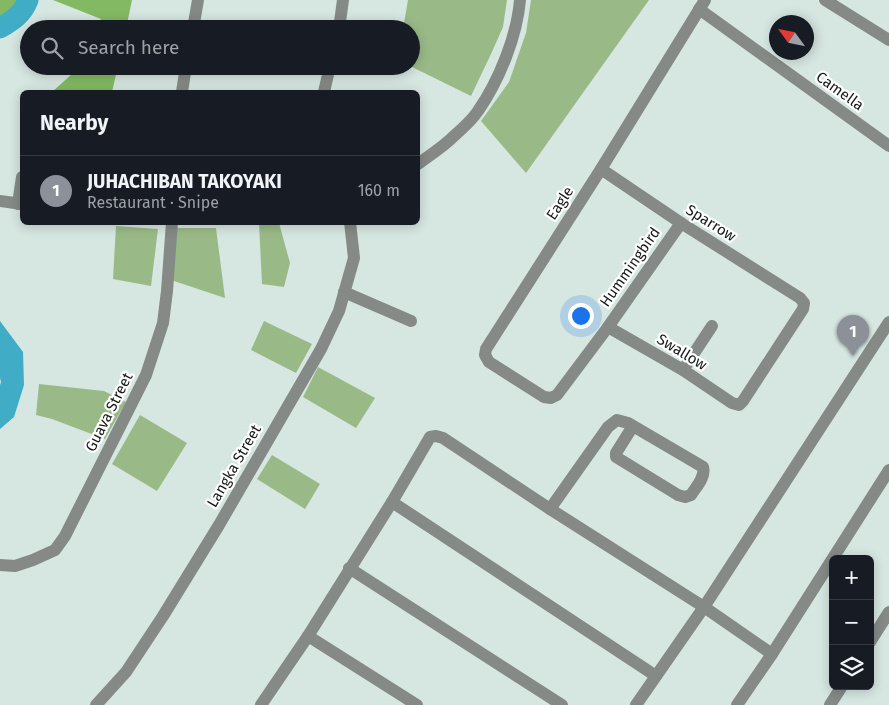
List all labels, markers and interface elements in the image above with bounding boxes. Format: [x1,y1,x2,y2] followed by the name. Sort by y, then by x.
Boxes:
[769,15,814,60] north arrow
[20,20,420,75] search box
[38,34,66,62] icon: search
[78,36,179,59] text: Search here
[813,68,867,114] street label: Camella
[40,110,108,136] text: Nearby
[87,170,282,193] text: JUHACHIBAN TAKOYAKI
[52,181,60,200] text: 1
[358,181,400,200] text: 160 m
[543,183,577,223] street label: Eagle
[87,193,219,212] text: Restaurant · Snipe
[683,201,740,246] street label: Sparrow
[596,224,664,310] street label: Hummingbird
[568,303,594,329] your location
[837,315,869,356] pin: 1
[654,330,710,374] street label: Swallow
[81,369,137,454] street label: Guava Street
[203,421,265,510] street label: Langka Street
[829,555,874,690] map controls
[829,555,874,600] button: +
[829,600,874,645] button: −
[829,645,874,690] button: layers

